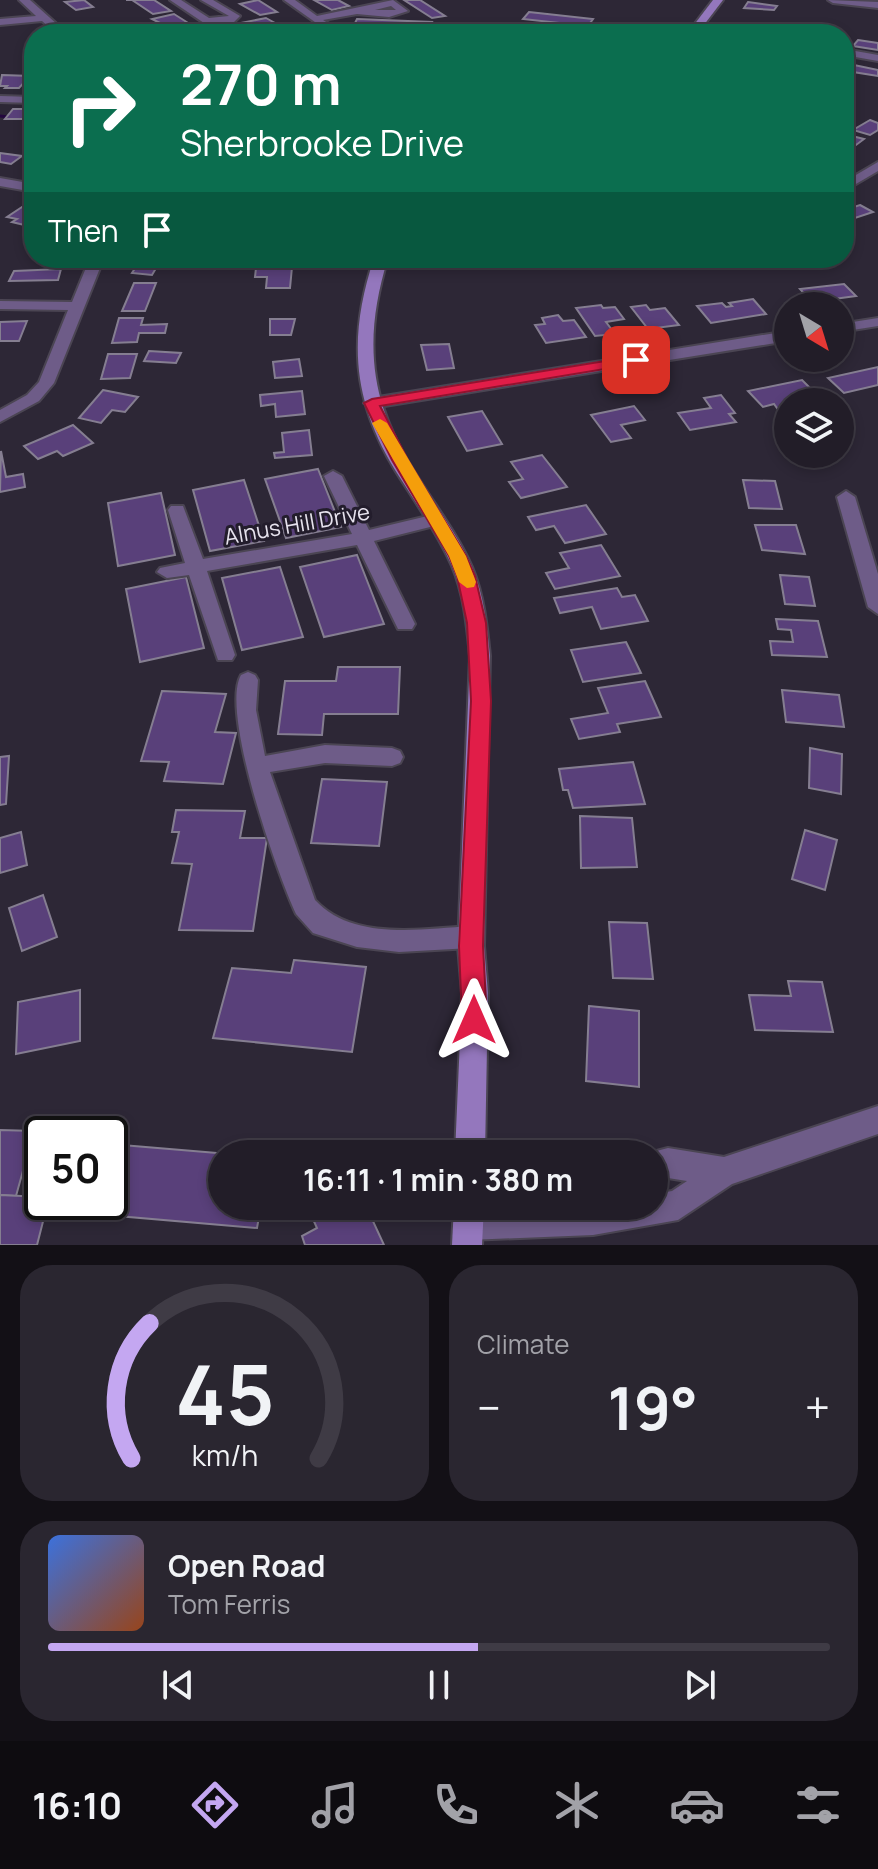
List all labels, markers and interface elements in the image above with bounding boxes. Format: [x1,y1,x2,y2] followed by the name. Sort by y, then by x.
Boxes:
[180,45,342,122] text: 270 m
[48,56,152,160] icon: right
[180,118,464,167] text: Sherbrooke Drive
[135,208,179,252] icon: arrive
[48,210,119,251] text: Then
[774,292,854,372] north arrow
[774,292,854,468] map controls
[602,326,670,394] pin
[614,338,658,382] icon: arrive
[774,388,854,468] button: layers
[222,496,372,552] street label: Alnus Hill Drive
[432,978,516,1062] position arrow
[24,1116,128,1220] speed limit sign: 50
[303,1159,573,1200] text: 16:11 · 1 min · 380 m
[477,1326,569,1362] text: Climate
[175,1336,274,1450] text: 45
[607,1366,698,1448] text: 19°
[477,1377,501,1437] text: −
[805,1377,830,1437] text: +
[191,1436,258,1475] text: km/h
[168,1545,325,1586] text: Open Road
[168,1586,290,1622] text: Tom Ferris
[156,1663,200,1707] icon: previous
[417,1663,461,1707] icon: pause
[678,1663,722,1707] icon: next
[187,1777,243,1833] icon: directions
[307,1777,363,1833] icon: music
[428,1777,484,1833] icon: phone
[549,1777,605,1833] icon: climate
[669,1777,725,1833] icon: car
[790,1777,846,1833] icon: filters
[32,1781,122,1830] text: 16:10

